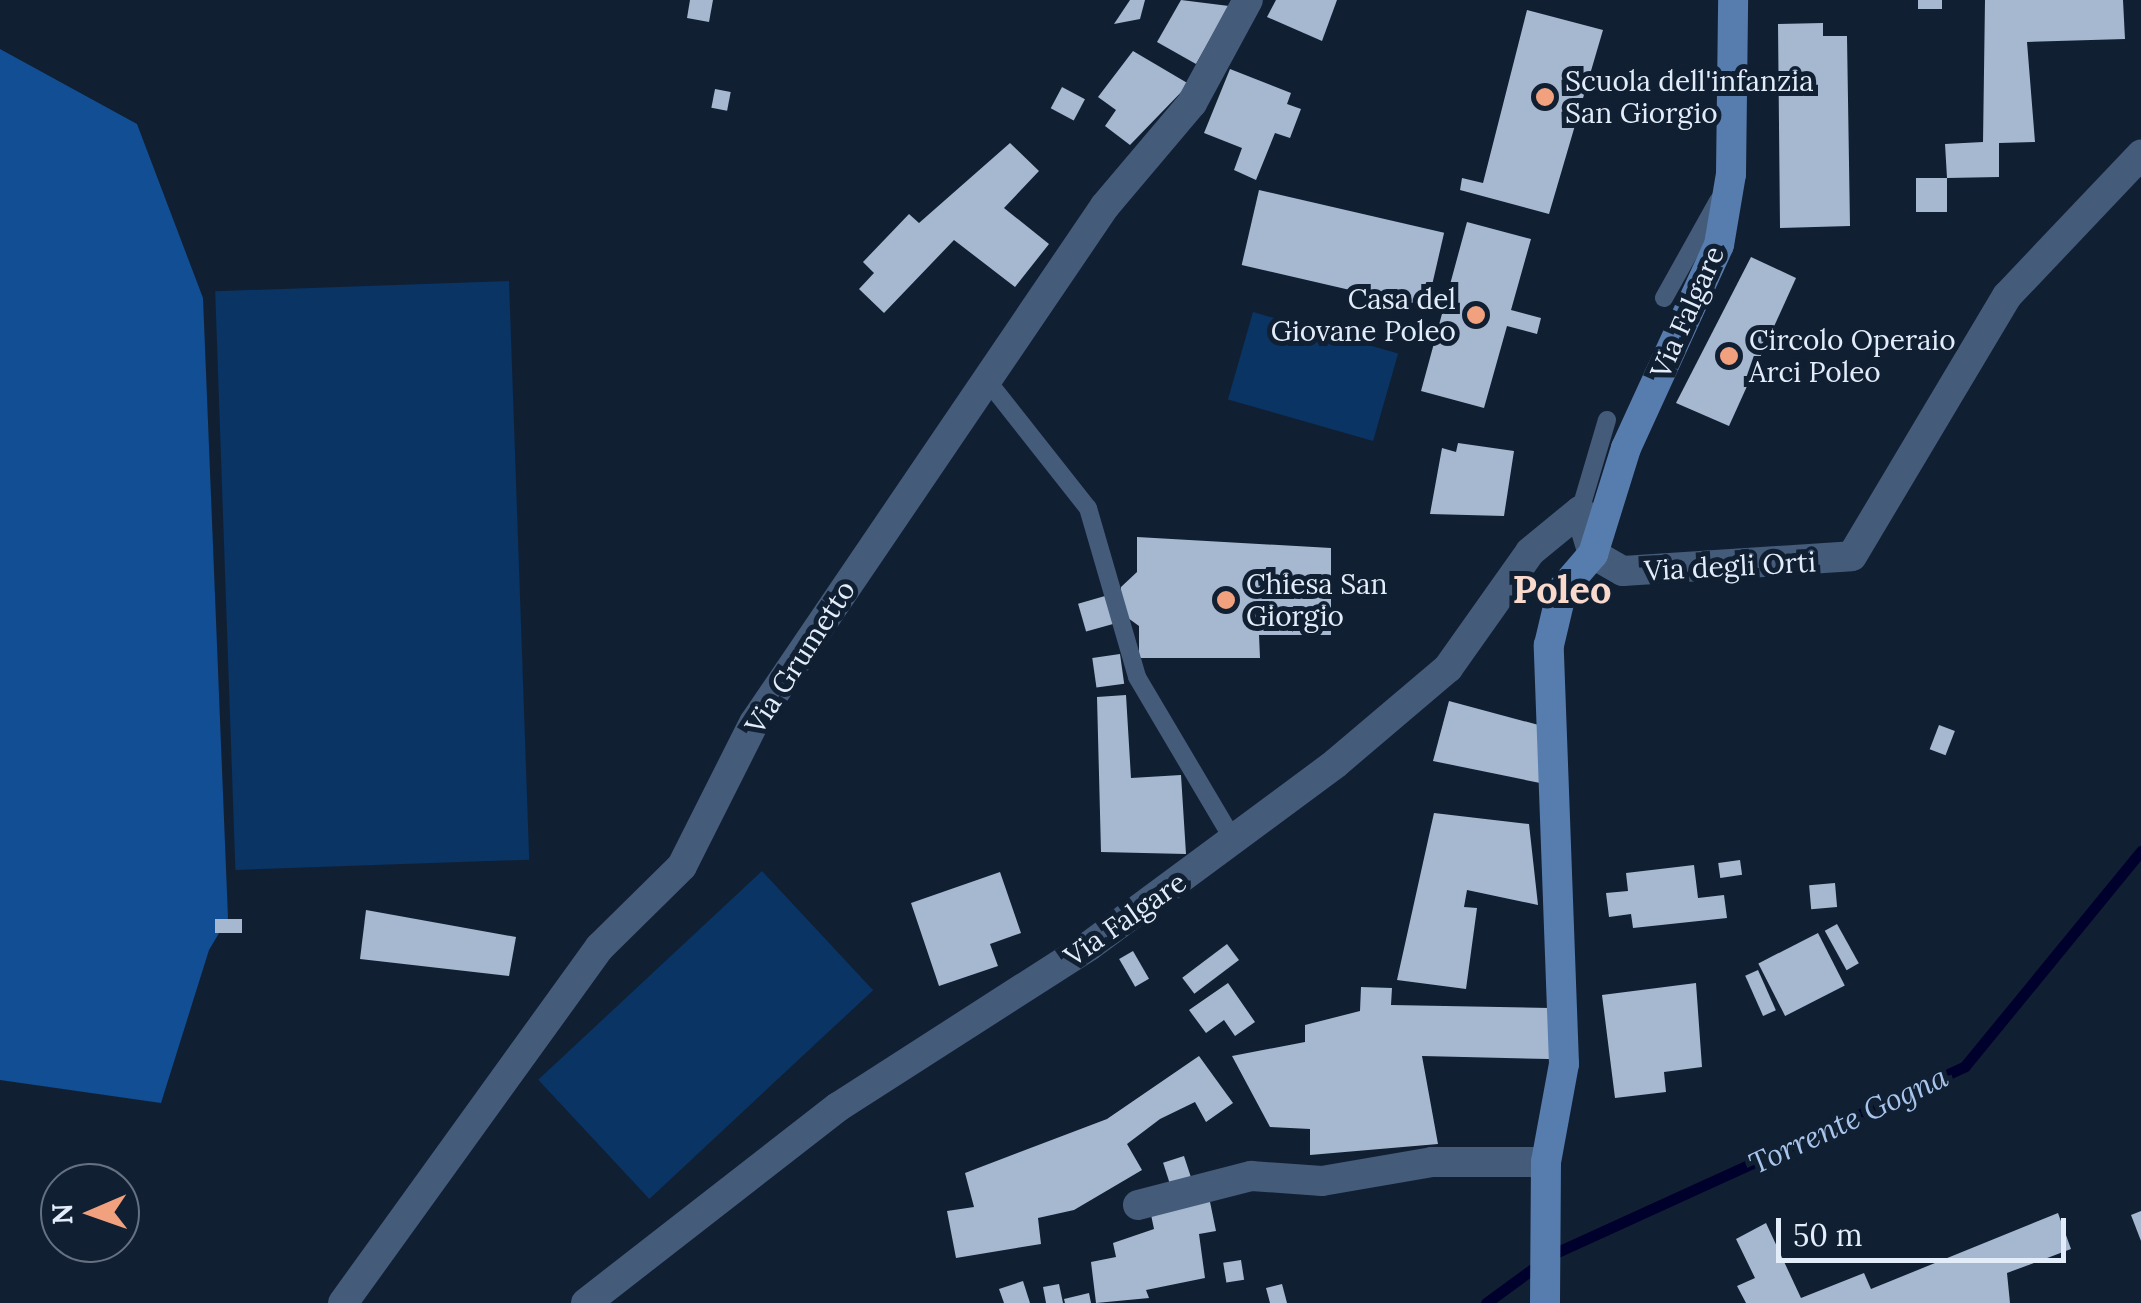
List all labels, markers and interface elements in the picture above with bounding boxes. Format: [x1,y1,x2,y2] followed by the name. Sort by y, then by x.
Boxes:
[1565,64,1814,130] place label: Scuola dell'infanzia San Giorgio
[1534,86,1556,108] marker: Scuola dell'infanzia San Giorgio
[1643,241,1731,383] street label: Via Falgare
[1271,282,1456,348] place label: Casa del Giovane Poleo
[1465,304,1487,326] marker: Casa del Giovane Poleo
[1749,323,1956,389] place label: Circolo Operaio Arci Poleo
[1718,345,1740,367] marker: Circolo Operaio Arci Poleo
[1643,545,1817,587] street label: Via degli Orti
[1246,567,1387,633] place label: Chiesa San Giorgio
[1513,567,1611,613] district label: Poleo
[738,574,862,740] street label: Via Grumetto
[1215,589,1237,611] marker: Chiesa San Giorgio
[1058,865,1192,973] street label: Via Falgare
[1743,1058,1953,1182] water label: Torrente Gogna
[40,1163,140,1263] north arrow
[1781,1198,2071,1260] scale bar
[44,1203,80,1225] text: N
[1793,1216,1863,1254] text: 50 m

